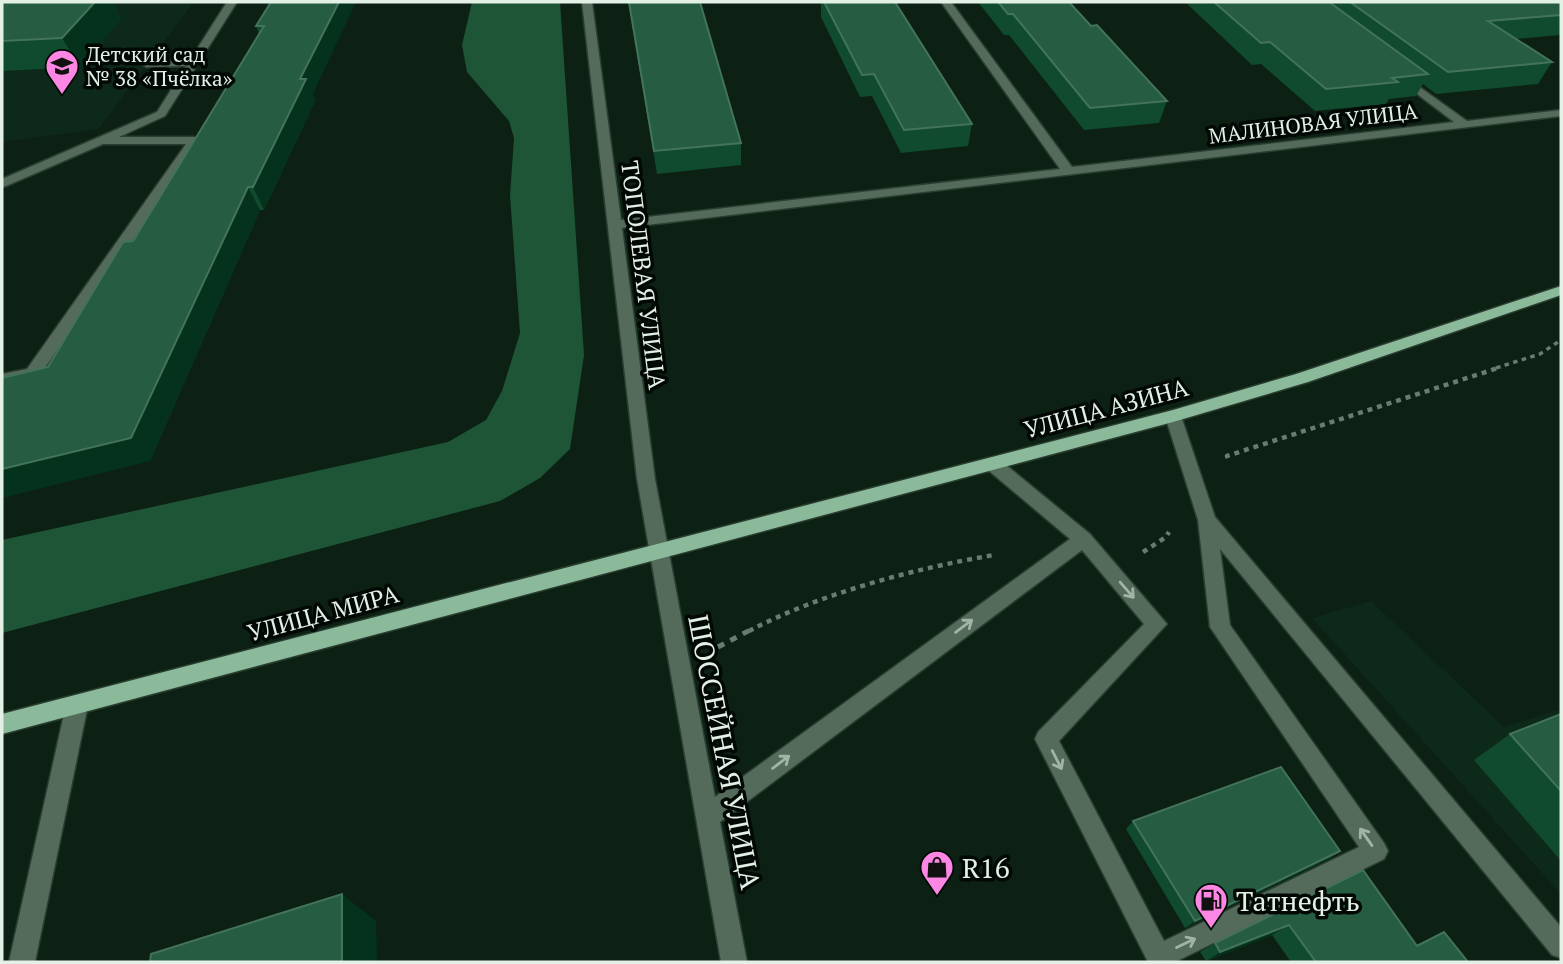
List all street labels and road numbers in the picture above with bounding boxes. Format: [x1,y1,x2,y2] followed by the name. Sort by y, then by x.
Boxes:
[1207,96,1420,150] street label: МАЛИНОВАЯ УЛИЦА
[614,159,674,392] street label: ТОПОЛЕВАЯ УЛИЦА
[1020,371,1192,445] street label: УЛИЦА АЗИНА
[244,577,403,649] street label: УЛИЦА МИРА
[680,612,770,893] street label: ШОССЕЙНАЯ УЛИЦА

